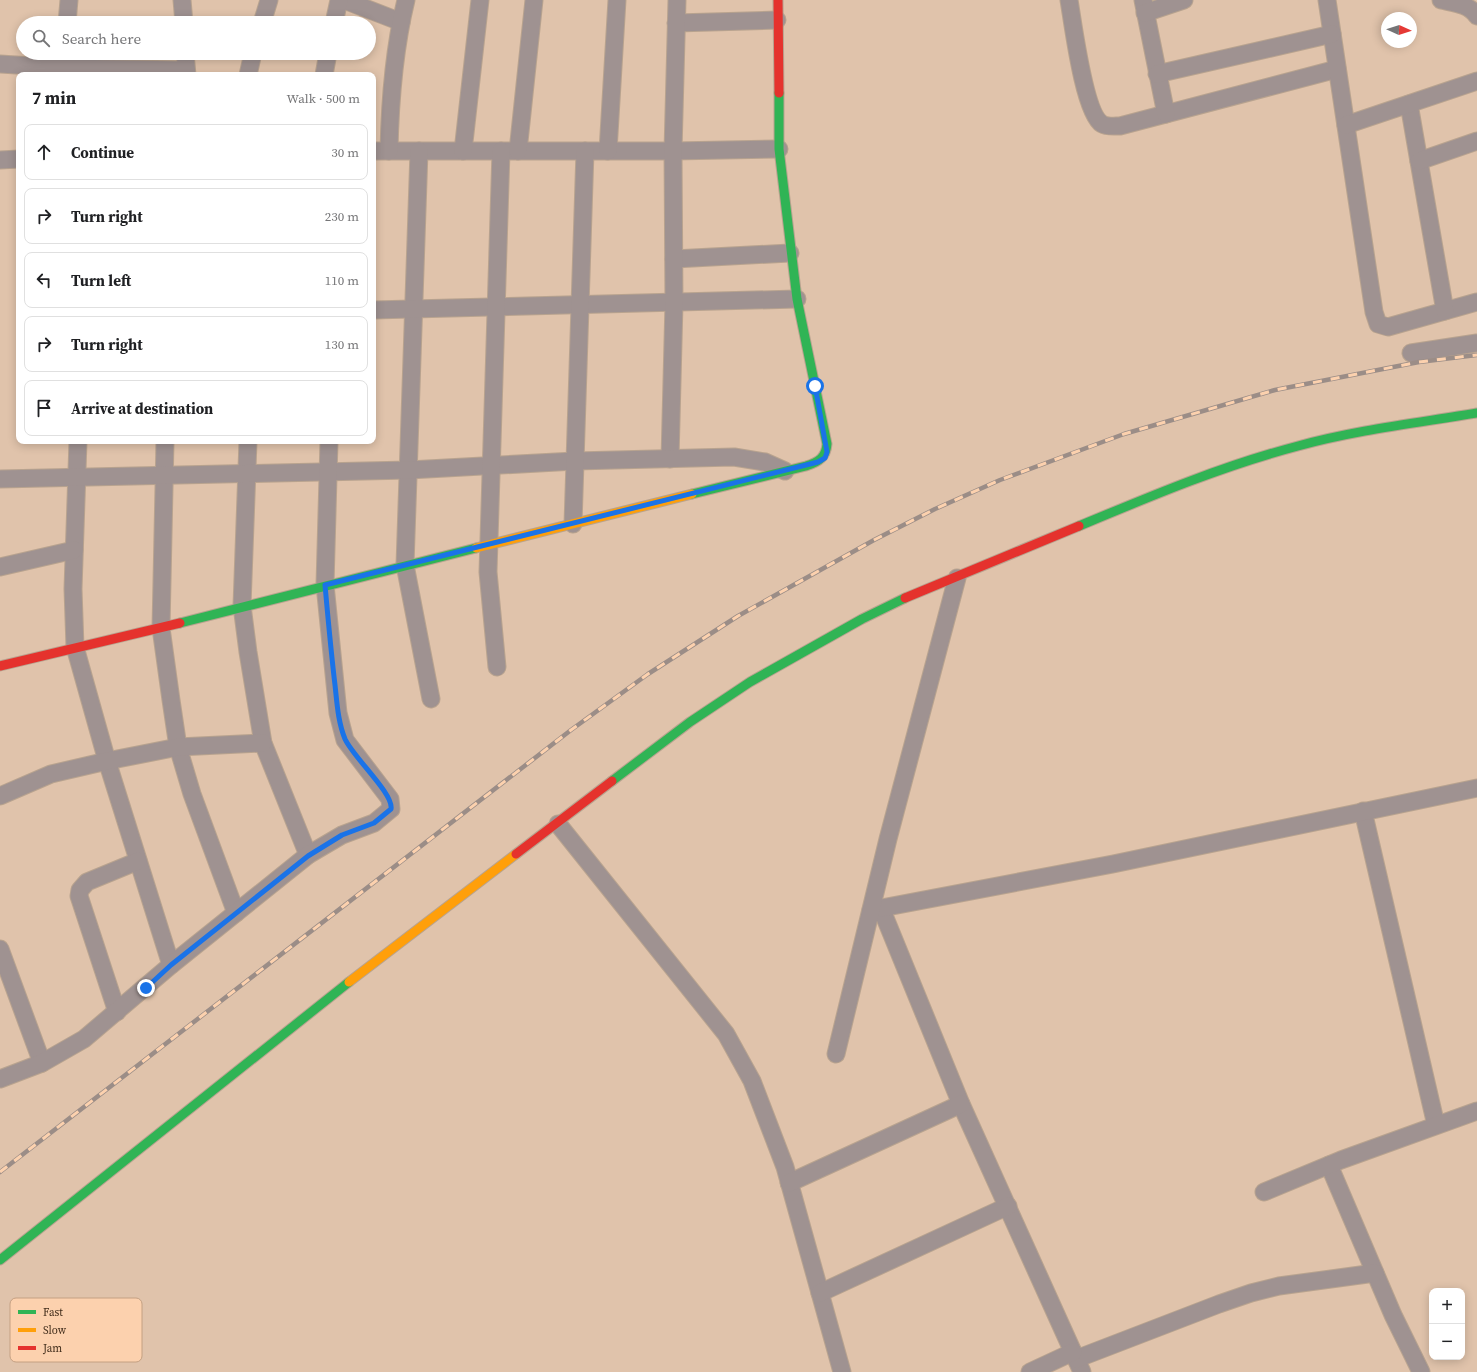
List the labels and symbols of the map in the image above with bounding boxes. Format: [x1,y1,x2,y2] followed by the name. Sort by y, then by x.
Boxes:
[1381,12,1417,48] north arrow
[806,377,824,395] route start
[137,979,155,997] route end
[10,1298,142,1362] legend
[43,1305,63,1320] text: Fast
[43,1323,67,1338] text: Slow
[42,1341,62,1356] text: Jam

